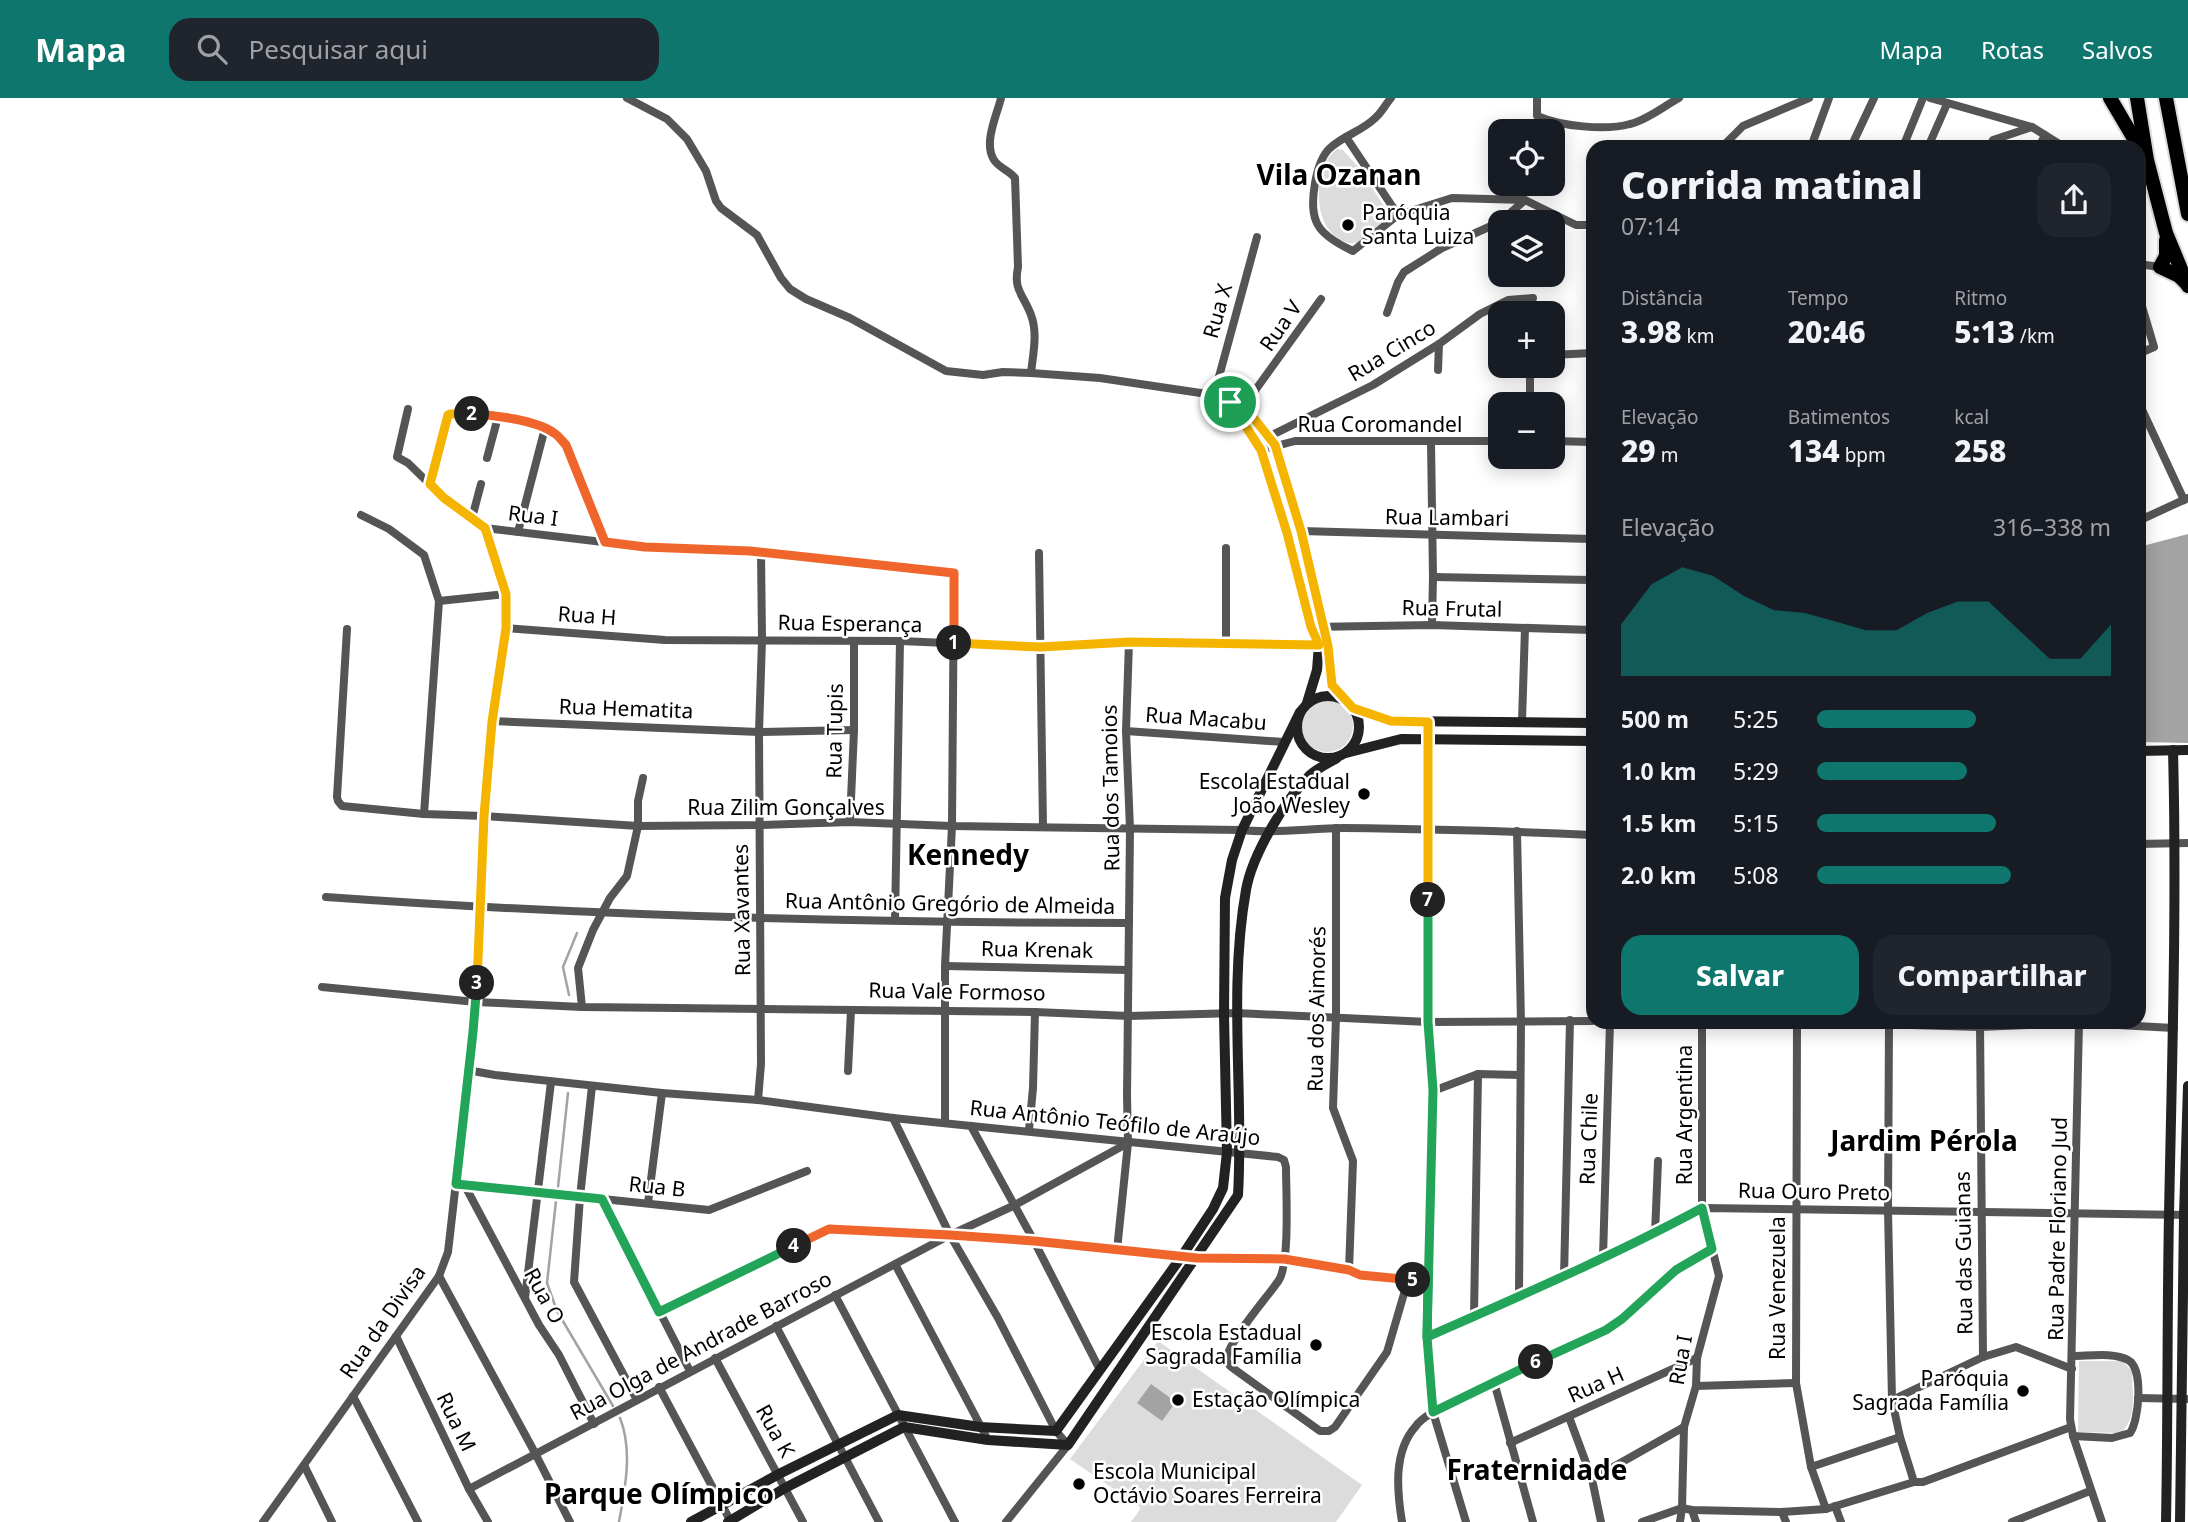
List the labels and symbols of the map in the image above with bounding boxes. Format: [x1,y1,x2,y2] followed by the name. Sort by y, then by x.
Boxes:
[1257,155,1421,193] district label: Vila Ozanan
[1362,198,1474,250] place label: Paróquia Santa Luiza
[1340,217,1356,233] marker: Paróquia Santa Luiza
[1196,279,1238,341] street label: Rua X
[1253,294,1308,356] street label: Rua V
[1342,313,1441,387] street label: Rua Cinco
[1200,372,1260,432] pin
[454,396,490,432] pin: 2
[1298,410,1462,438] street label: Rua Coromandel
[506,498,560,532] street label: Rua I
[1385,502,1510,532] street label: Rua Lambari
[1401,593,1503,623] street label: Rua Frutal
[557,599,617,631] street label: Rua H
[777,608,923,638] street label: Rua Esperança
[936,626,972,660] pin: 1
[819,683,849,779] street label: Rua Tupis
[558,692,694,724] street label: Rua Hematita
[1144,700,1268,736] street label: Rua Macabu
[1095,704,1125,872] street label: Rua dos Tamoios
[1199,767,1350,819] place label: Escola Estadual João Wesley
[1356,786,1372,802] marker: Escola Estadual João Wesley
[687,793,885,821] street label: Rua Zilim Gonçalves
[907,835,1029,873] district label: Kennedy
[726,844,756,976] street label: Rua Xavantes
[1410,882,1446,918] pin: 7
[785,886,1115,920] street label: Rua Antônio Gregório de Almeida
[1301,926,1331,1092] street label: Rua dos Aimorés
[981,934,1094,964] street label: Rua Krenak
[460,966,494,1001] pin: 3
[868,975,1046,1007] street label: Rua Vale Formoso
[1670,1045,1698,1185] street label: Rua Argentina
[1572,1092,1604,1186] street label: Rua Chile
[968,1093,1262,1151] street label: Rua Antônio Teófilo de Araújo
[2041,1117,2073,1341] street label: Rua Padre Floriano Jud
[1827,1121,2018,1159] district label: Jardim Pérola
[627,1169,687,1203] street label: Rua B
[1948,1171,1978,1335] street label: Rua das Guianas
[1738,1176,1890,1206] street label: Rua Ouro Preto
[1763,1216,1791,1360] street label: Rua Venezuela
[776,1228,812,1264] pin: 4
[333,1259,432,1384] street label: Rua da Divisa
[1396,1262,1430,1298] pin: 5
[518,1263,572,1328] street label: Rua O
[565,1264,836,1426] street label: Rua Olga de Andrade Barroso
[1145,1318,1302,1370] place label: Escola Estadual Sagrada Família
[1662,1333,1698,1387] street label: Rua I
[1308,1337,1324,1353] marker: Escola Estadual Sagrada Família
[1518,1344,1554,1380] pin: 6
[1563,1359,1628,1409] street label: Rua H
[1852,1364,2009,1416] place label: Paróquia Sagrada Família
[2015,1383,2031,1399] marker: Paróquia Sagrada Família
[1192,1385,1360,1413] place label: Estação Olímpica
[431,1387,483,1456] street label: Rua M
[1170,1392,1186,1408] marker: Estação Olímpica
[750,1399,802,1462] street label: Rua K
[1447,1450,1627,1488] district label: Fraternidade
[1093,1457,1322,1509] place label: Escola Municipal Octávio Soares Ferreira
[544,1474,774,1512] district label: Parque Olímpico
[1071,1476,1087,1492] marker: Escola Municipal Octávio Soares Ferreira

